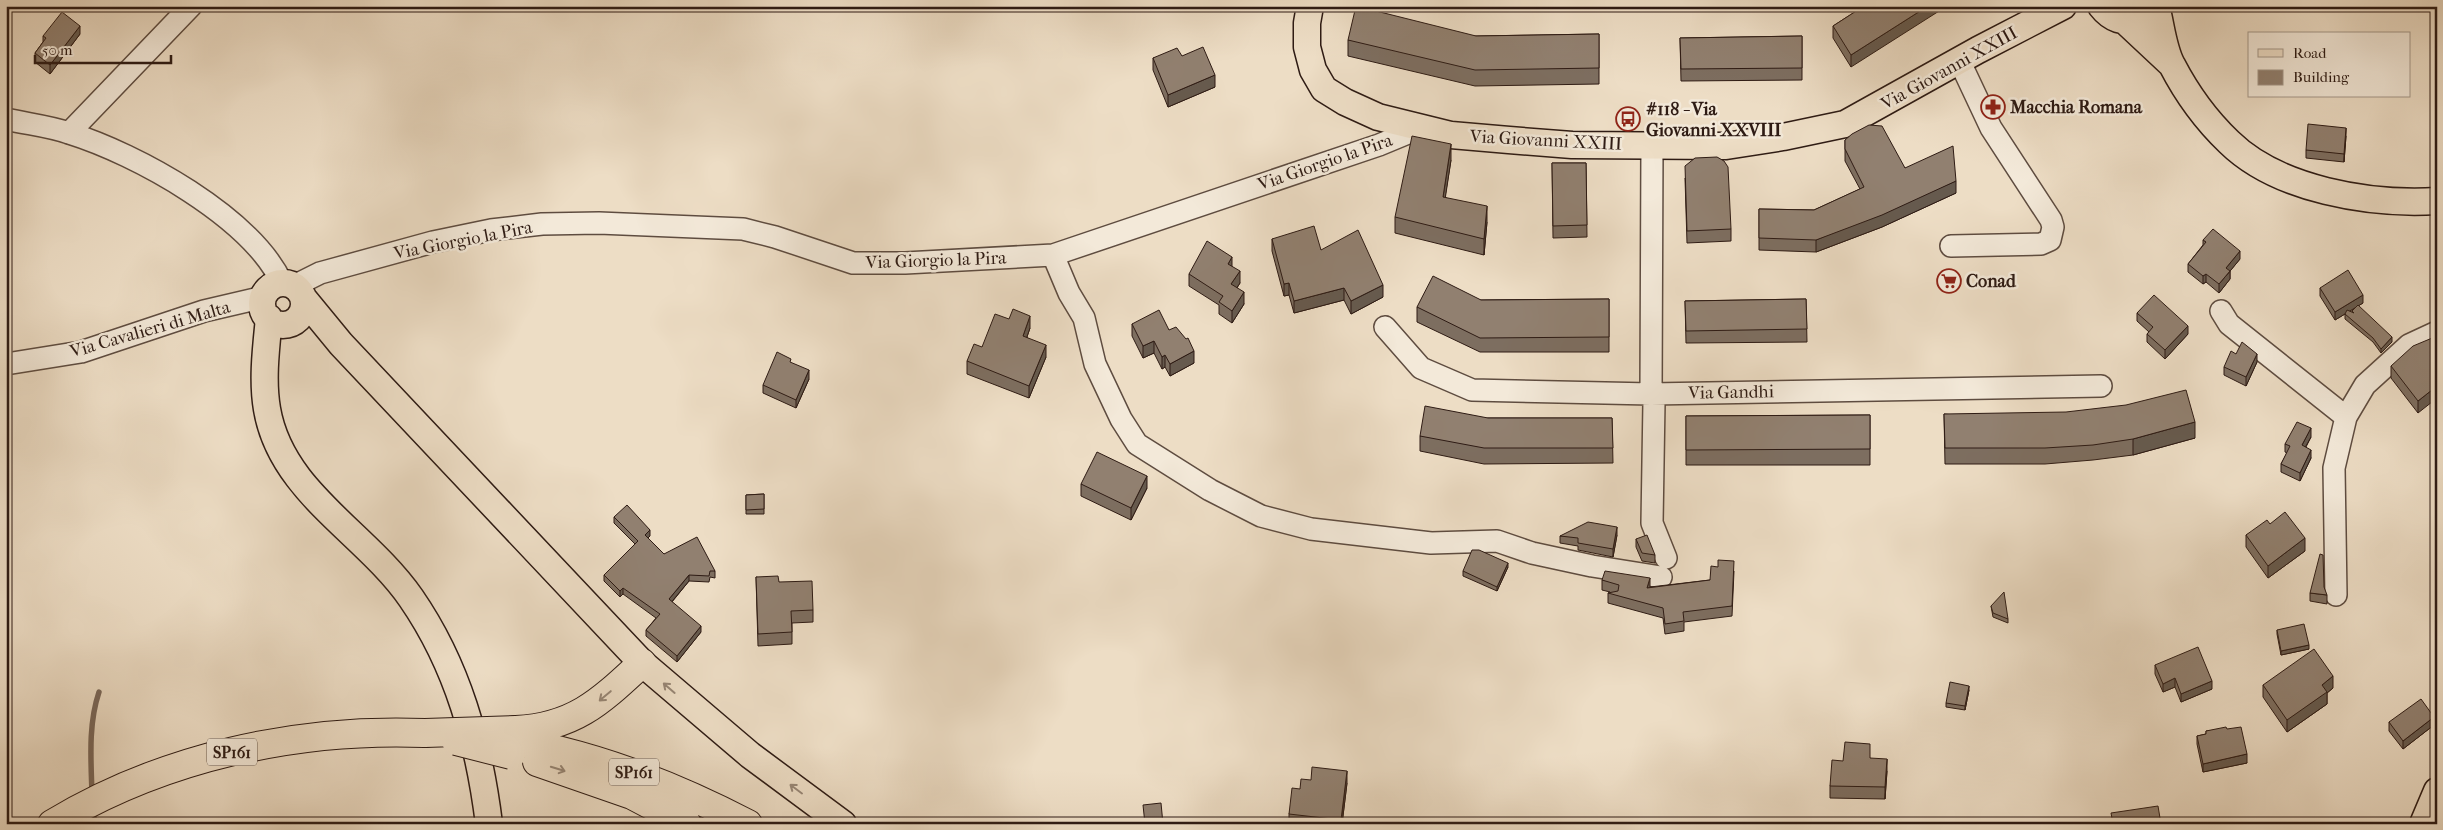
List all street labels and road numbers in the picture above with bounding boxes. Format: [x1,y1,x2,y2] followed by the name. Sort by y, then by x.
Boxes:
[1877,22,2021,115] street label: Via Giovanni XXIII
[1468,126,1623,155] street label: Via Giovanni XXIII
[1254,129,1396,196] street label: Via Giorgio la Pira
[391,217,535,264] street label: Via Giorgio la Pira
[864,248,1007,273] street label: Via Giorgio la Pira
[67,296,233,363] street label: Via Cavalieri di Malta
[1687,381,1775,404] street label: Via Gandhi
[207,739,257,766] road number: SP161
[609,759,659,786] road number: SP161

